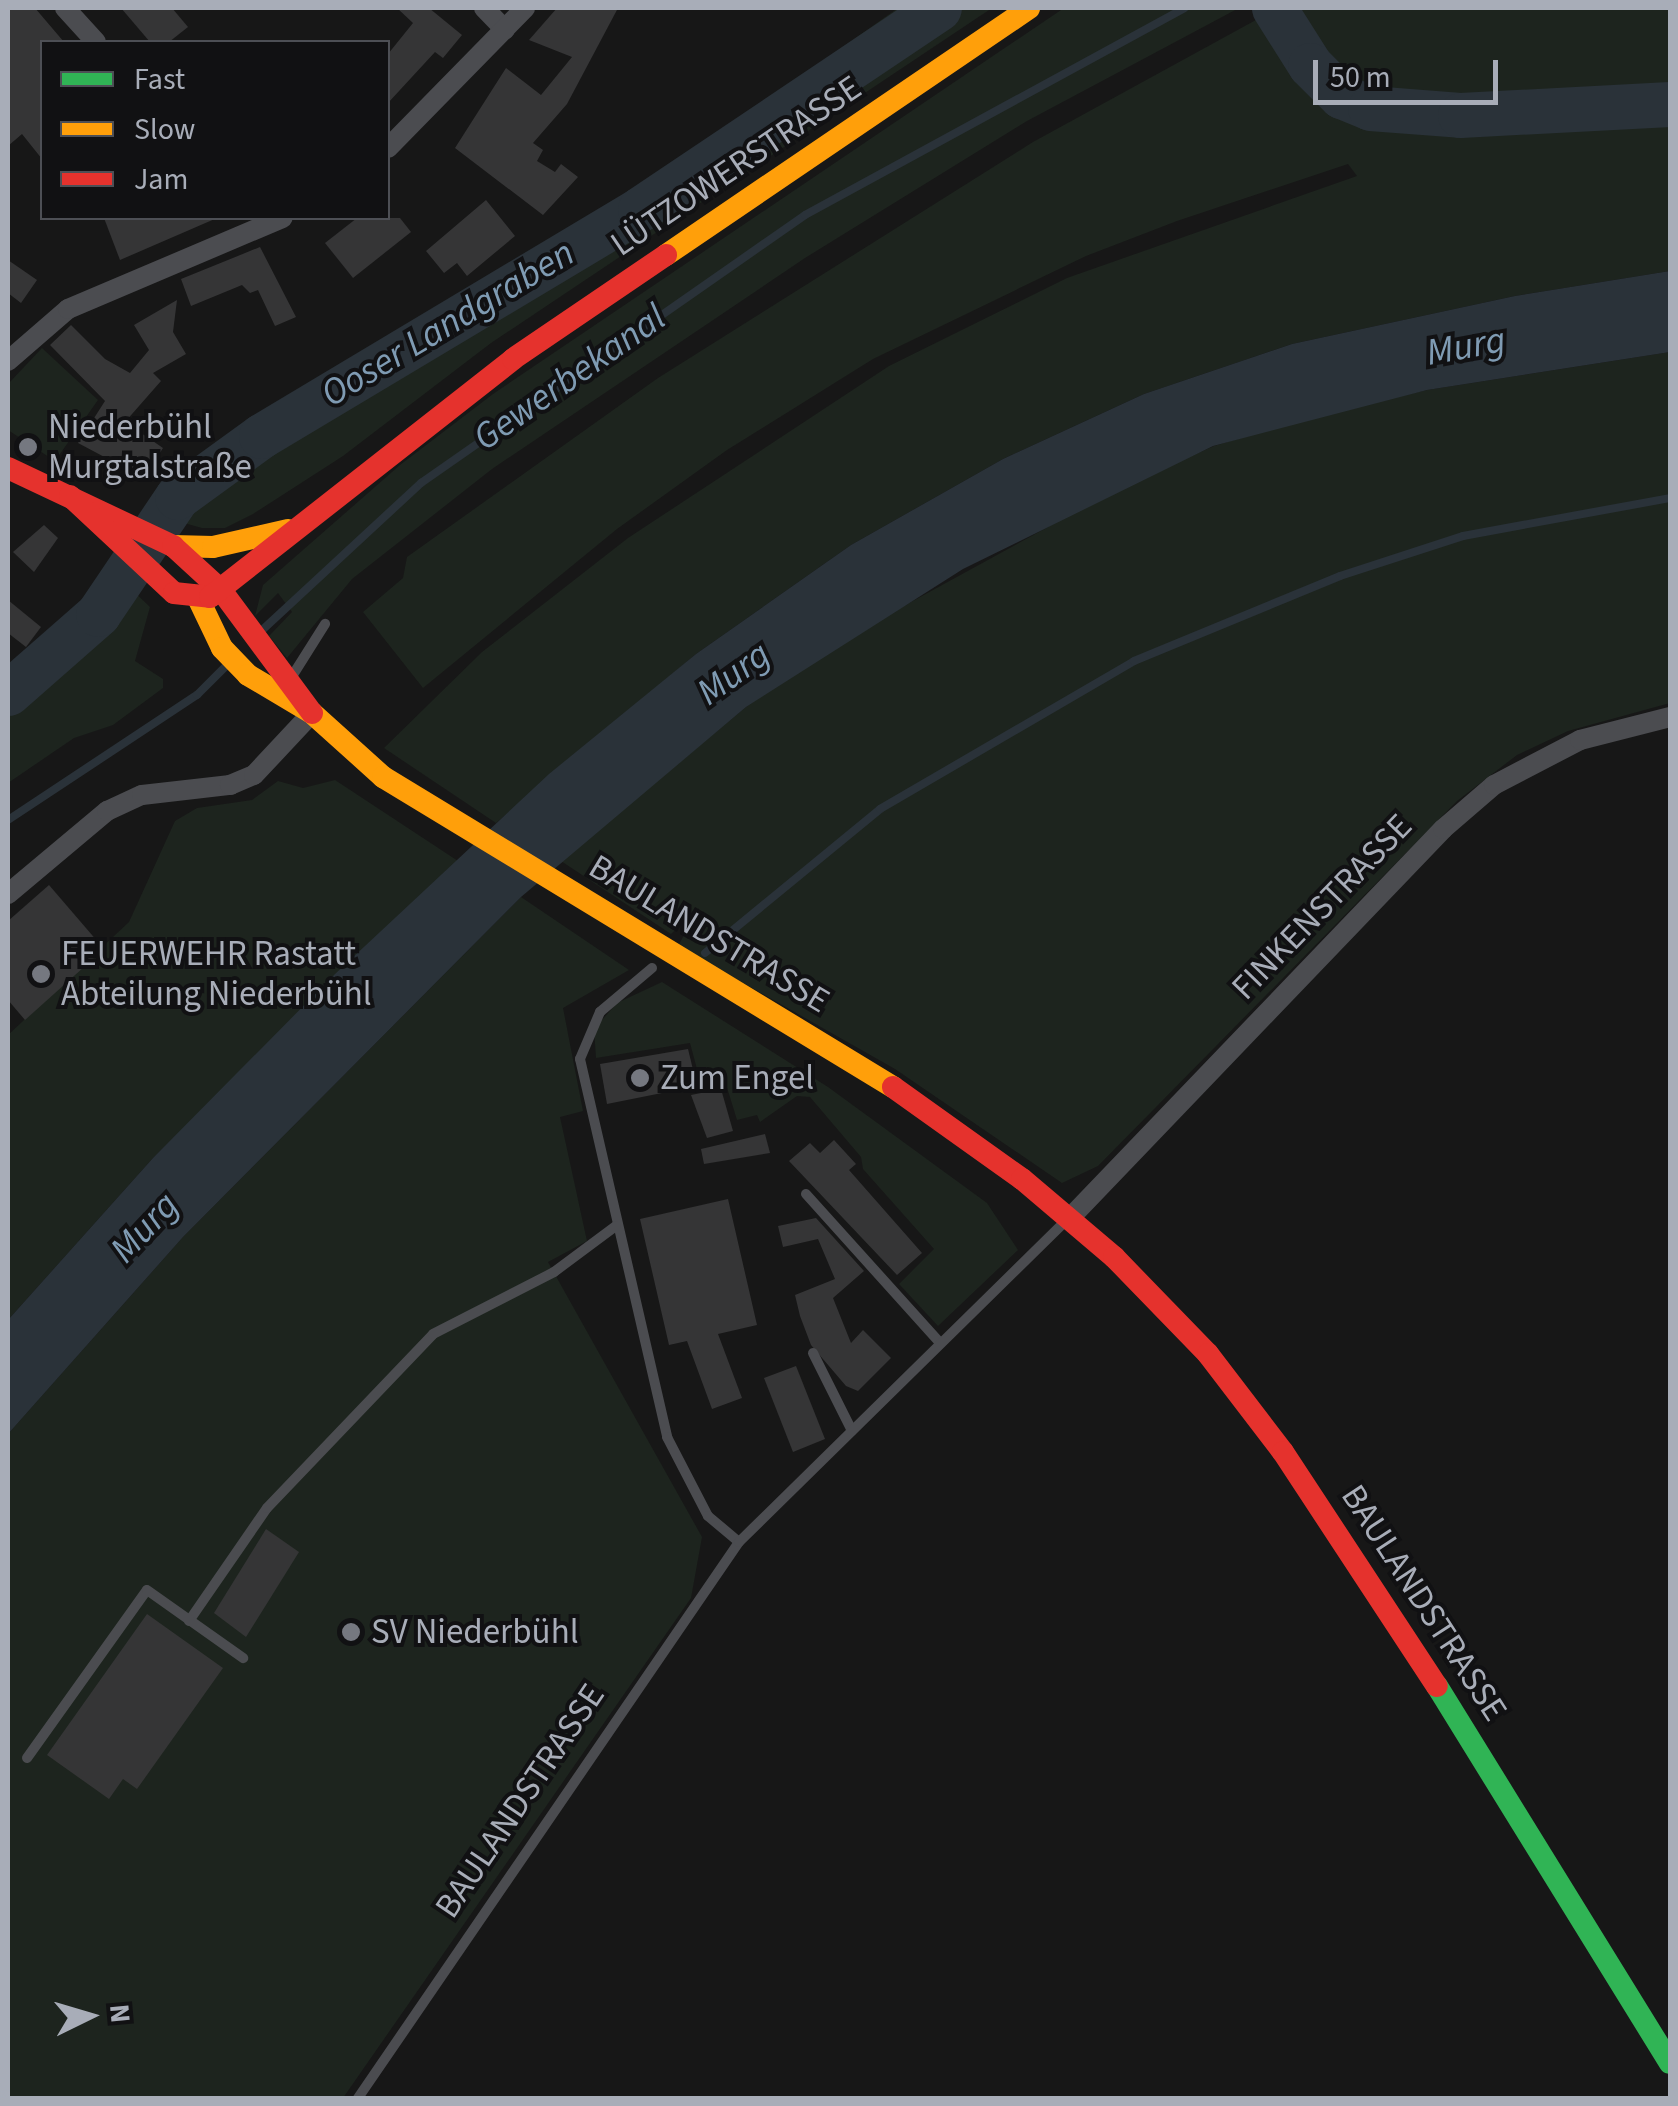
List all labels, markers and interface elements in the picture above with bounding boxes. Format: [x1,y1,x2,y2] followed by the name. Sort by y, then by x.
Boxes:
[40,40,390,220] legend
[1318,40,1503,102] scale bar
[1330,56,1391,99] text: 50 m
[134,58,185,101] text: Fast
[603,67,869,265] street label: LÜTZOWERSTRASSE
[134,108,195,151] text: Slow
[134,158,188,201] text: Jam
[313,231,583,417] water label: Ooser Landgraben
[465,295,675,461] water label: Gewerbekanal
[1423,318,1509,376] water label: Murg
[48,406,252,488] place label: Niederbühl Murgtalstraße
[17,436,39,458] marker: Niederbühl Murgtalstraße
[688,632,780,716] water label: Murg
[1223,806,1421,1008] street label: FINKENSTRASSE
[581,846,837,1022] street label: BAULANDSTRASSE
[61,933,372,1015] place label: FEUERWEHR Rastatt Abteilung Niederbühl
[30,963,52,985] marker: FEUERWEHR Rastatt Abteilung Niederbühl
[660,1057,814,1099] place label: Zum Engel
[629,1067,651,1089] marker: Zum Engel
[101,1183,189,1273] water label: Murg
[1332,1477,1516,1729] street label: BAULANDSTRASSE
[371,1611,579,1653] place label: SV Niederbühl
[340,1621,362,1643] marker: SV Niederbühl
[426,1676,614,1926] street label: BAULANDSTRASSE
[40,1966,140,2066] north arrow
[99,2002,141,2024] text: N

